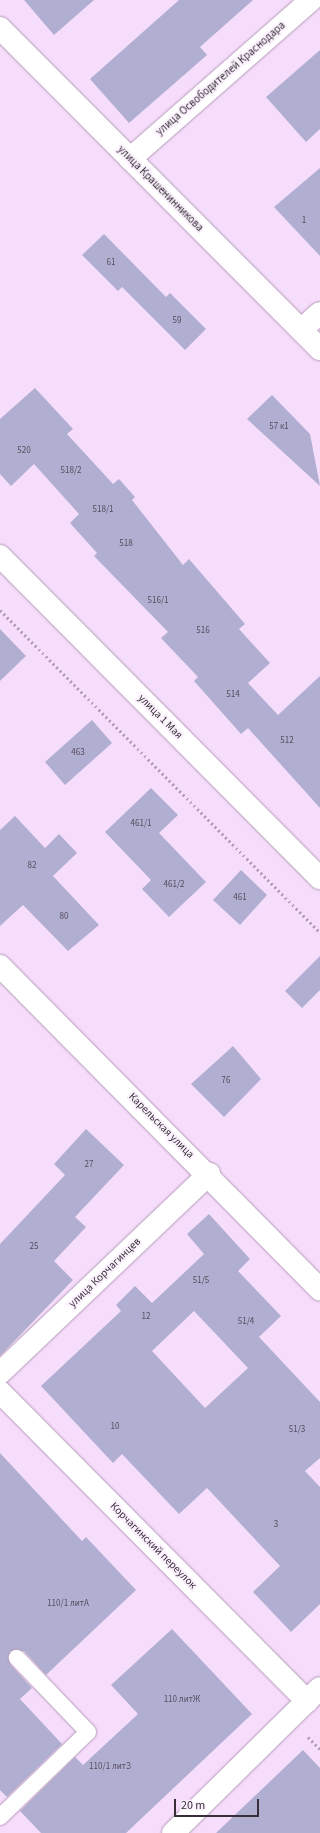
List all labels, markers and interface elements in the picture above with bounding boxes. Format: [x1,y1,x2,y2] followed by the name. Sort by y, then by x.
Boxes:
[154,19,288,139] street label: улица Освободителей Краснодара
[114,143,206,235] street label: улица Крашенинникова
[302,216,306,226] house number: 1
[107,258,115,268] house number: 61
[173,316,181,326] house number: 59
[269,422,289,432] house number: 57 к1
[17,446,31,456] house number: 520
[60,466,82,476] house number: 518/2
[92,505,114,515] house number: 518/1
[119,539,133,549] house number: 518
[147,596,169,606] house number: 516/1
[196,626,210,636] house number: 516
[226,690,240,700] house number: 514
[135,692,185,742] street label: улица 1 Мая
[280,736,294,746] house number: 512
[71,748,85,758] house number: 463
[130,819,152,829] house number: 461/1
[28,861,36,871] house number: 82
[163,880,185,890] house number: 461/2
[233,893,247,903] house number: 461
[60,912,68,922] house number: 80
[222,1076,230,1086] house number: 76
[125,1090,197,1162] street label: Карельская улица
[85,1160,93,1170] house number: 27
[66,1235,144,1311] street label: улица Корчагинцев
[30,1242,38,1252] house number: 25
[193,1276,209,1286] house number: 51/5
[142,1312,150,1322] house number: 12
[238,1317,254,1327] house number: 51/4
[111,1422,119,1432] house number: 10
[289,1425,305,1435] house number: 51/3
[107,1500,199,1592] street label: Корчагинский переулок
[274,1520,278,1530] house number: 3
[47,1599,89,1609] house number: 110/1 литА
[164,1695,200,1705] house number: 110 литЖ
[89,1762,131,1772] house number: 110/1 литЗ
[176,1791,261,1817] scale bar
[181,1797,205,1814] text: 20 m

